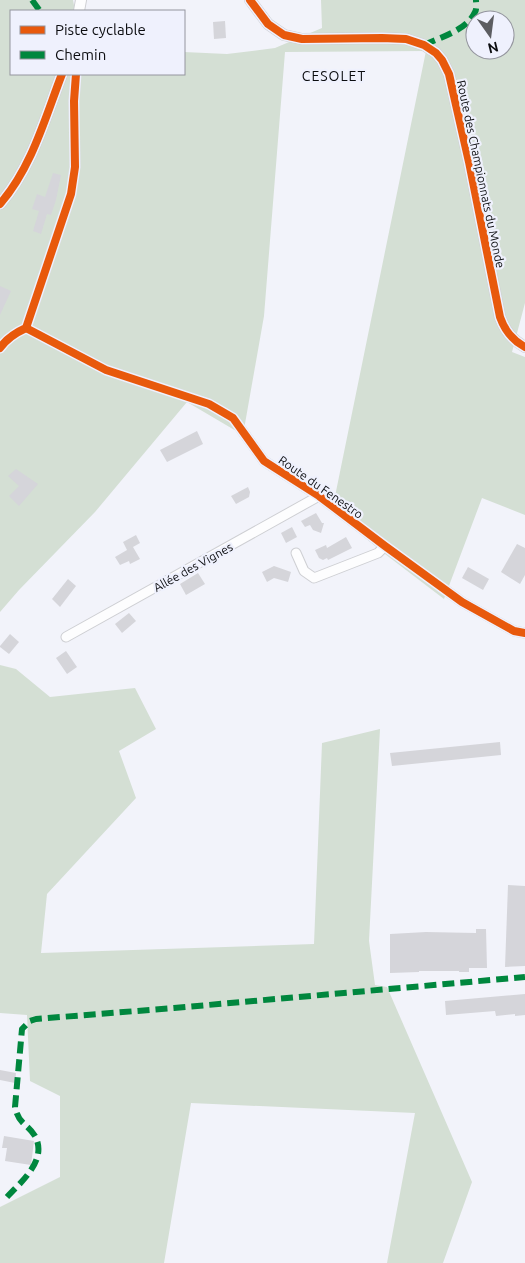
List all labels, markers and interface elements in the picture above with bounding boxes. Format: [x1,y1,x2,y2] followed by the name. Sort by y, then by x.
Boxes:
[10,10,185,75] legend
[465,10,515,60] north arrow
[55,21,146,38] text: Piste cyclable
[486,39,500,57] text: N
[55,46,106,63] text: Chemin
[302,68,366,84] district label: CESOLET
[455,79,507,269] street label: Route des Championnats du Monde
[276,453,366,521] street label: Route du Fenestro
[151,540,235,594] street label: Allée des Vignes

